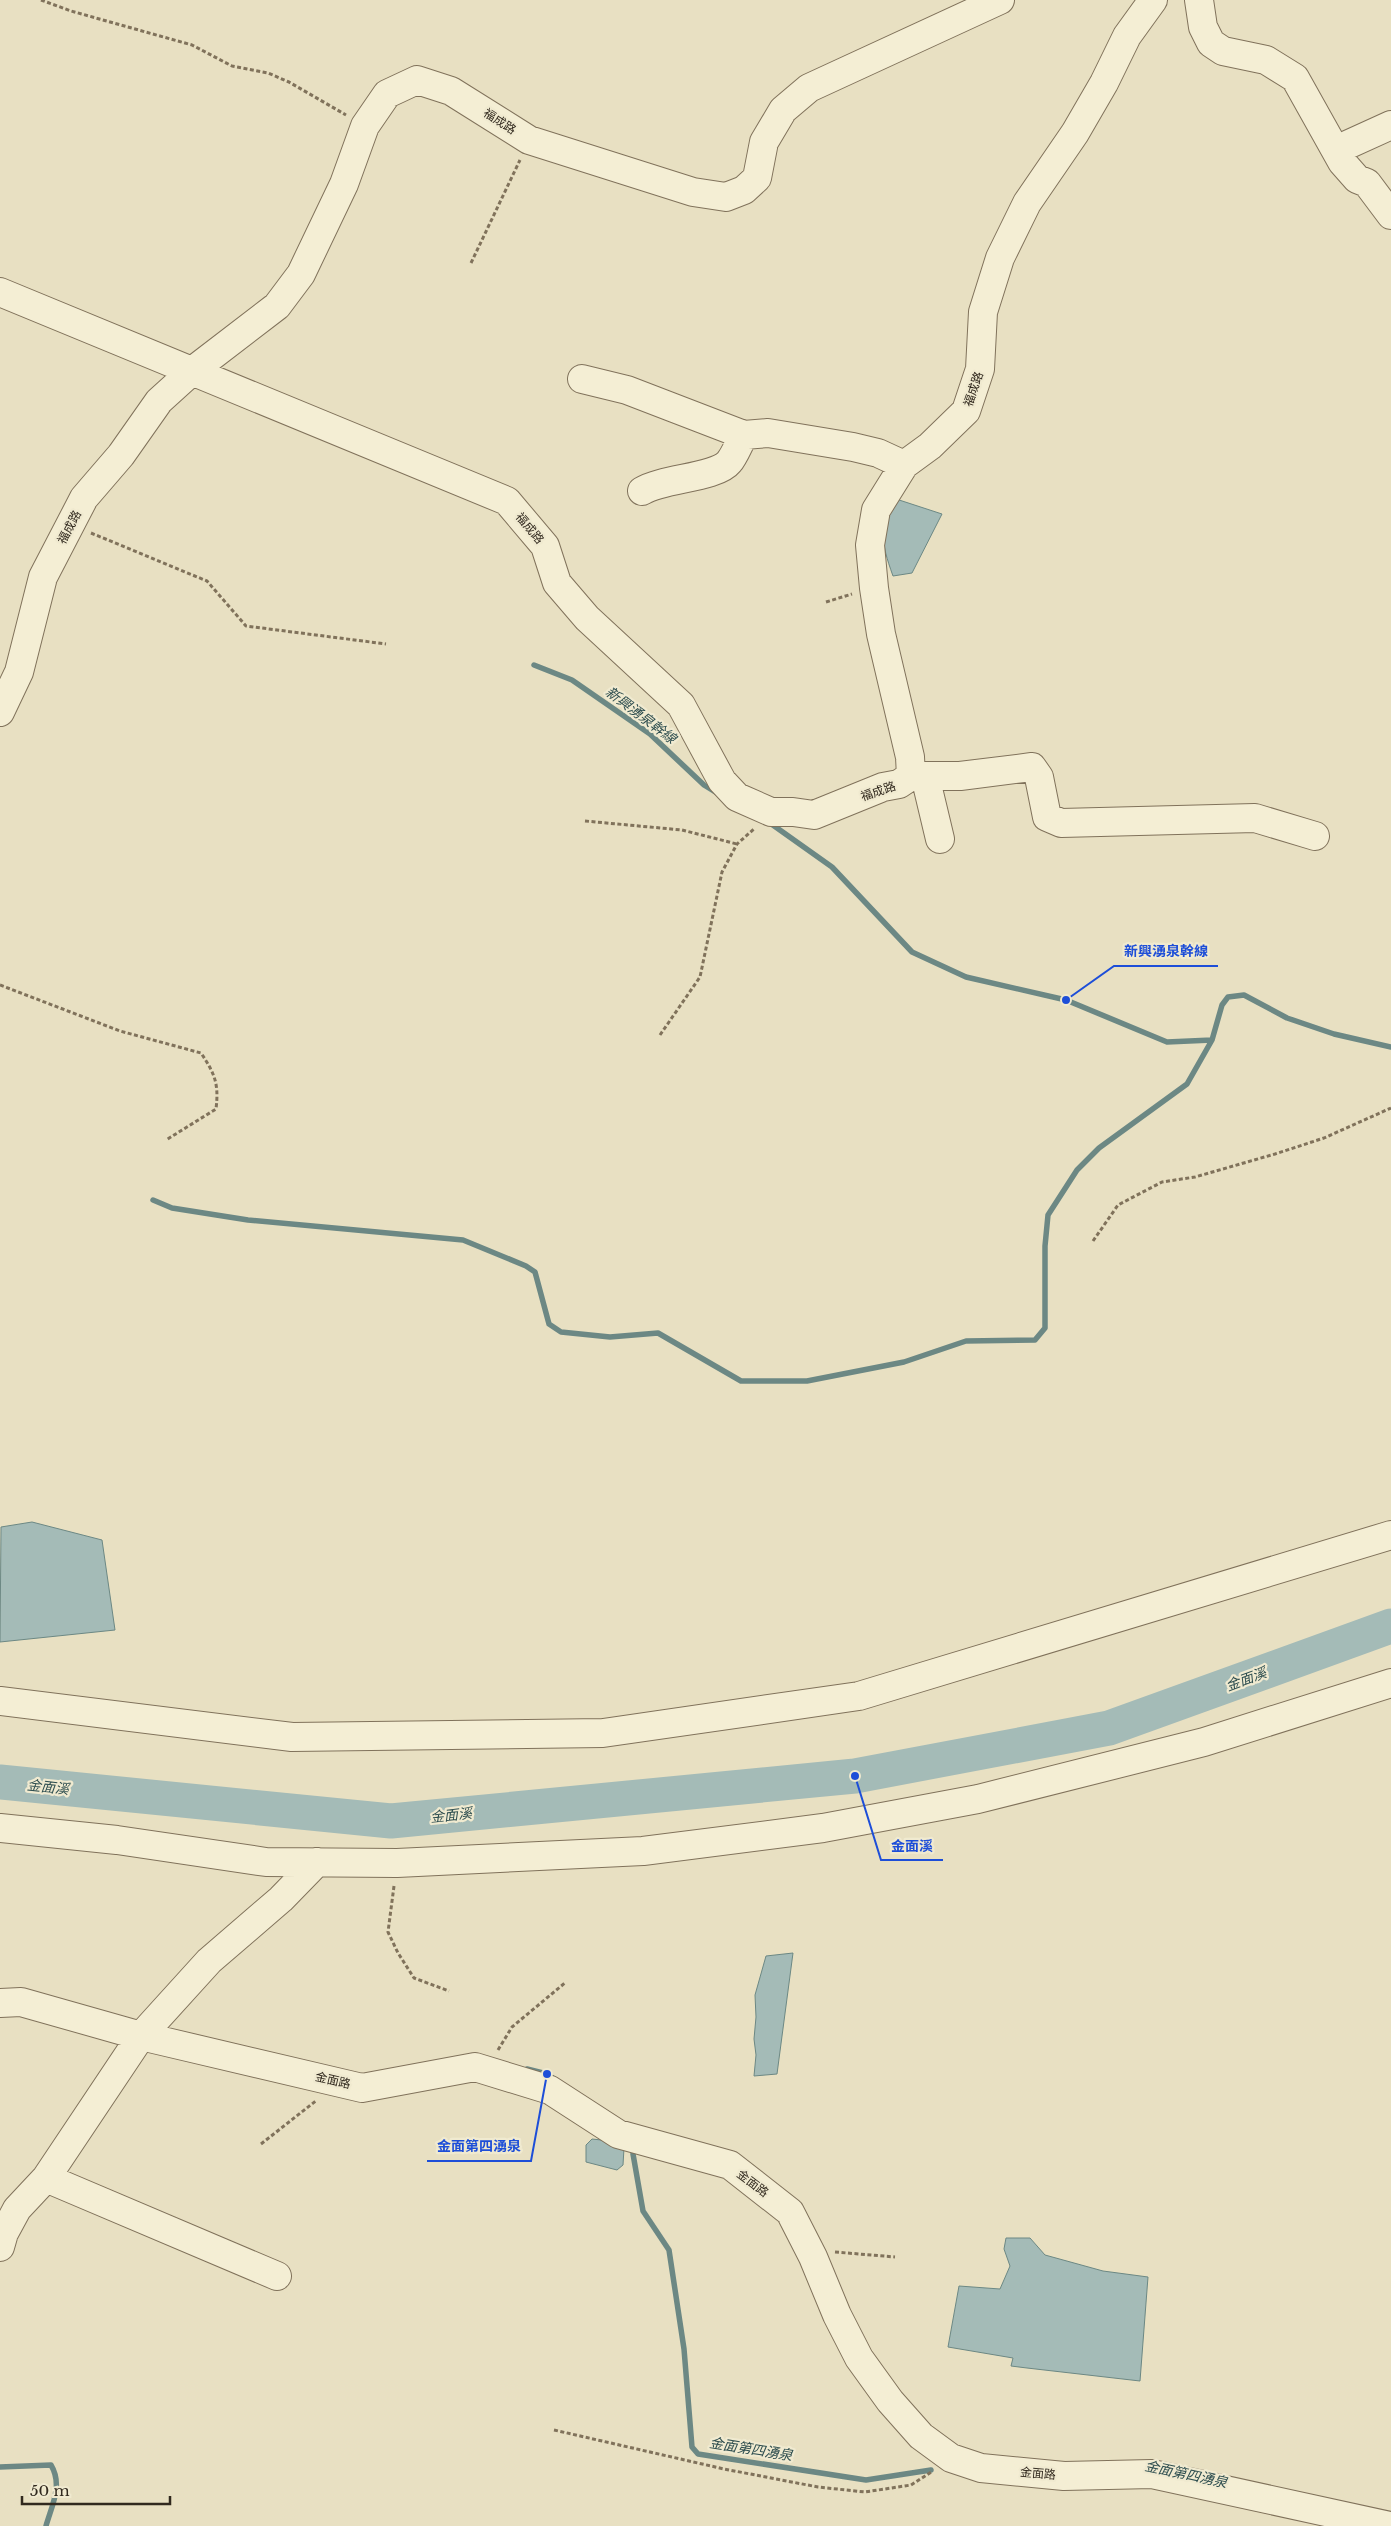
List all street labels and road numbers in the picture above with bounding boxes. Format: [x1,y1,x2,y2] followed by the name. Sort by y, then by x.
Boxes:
[481,105,519,137] street label: 福成路
[960,370,986,408] street label: 福成路
[54,508,84,546] street label: 福成路
[513,509,547,547] street label: 福成路
[859,778,897,804] street label: 福成路
[314,2069,352,2091] street label: 金面路
[734,2166,772,2200] street label: 金面路
[1019,2464,1057,2482] street label: 金面路

